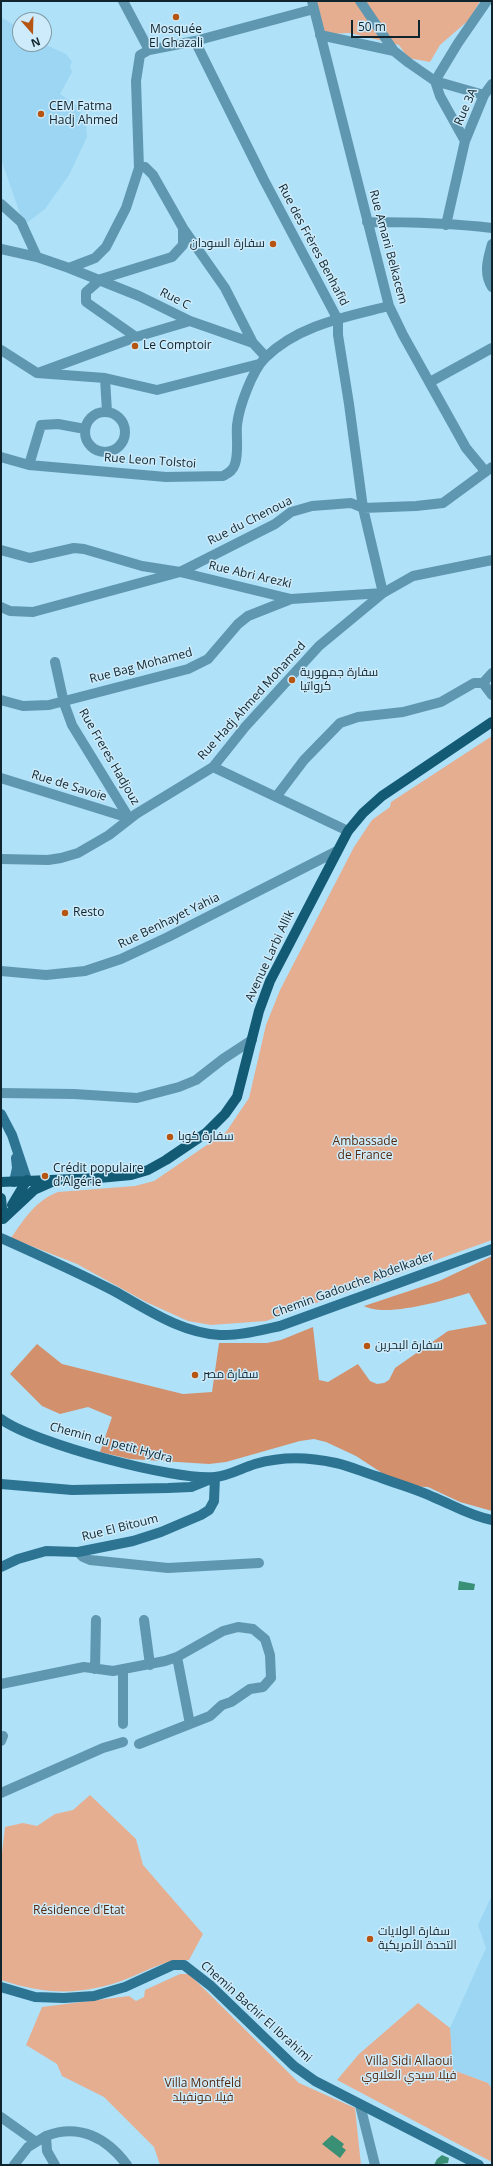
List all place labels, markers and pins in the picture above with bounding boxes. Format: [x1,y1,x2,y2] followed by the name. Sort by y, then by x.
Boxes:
[171,12,181,22] marker: Mosquée El Ghazali
[149,23,203,51] place label: Mosquée El Ghazali
[49,100,118,128] place label: CEM Fatma Hadj Ahmed
[36,109,46,119] marker: CEM Fatma Hadj Ahmed
[190,237,265,251] place label: سفارة السودان
[268,239,278,249] marker: سفارة السودان
[143,339,212,353] place label: Le Comptoir
[130,341,140,351] marker: Le Comptoir
[300,666,378,694] place label: سفارة جمهورية كرواتيا
[287,675,297,685] marker: سفارة جمهورية كرواتيا
[73,906,104,920] place label: Resto
[60,908,70,918] marker: Resto
[178,1130,234,1144] place label: سفارة كوبا
[165,1132,175,1142] marker: سفارة كوبا
[53,1162,144,1190] place label: Crédit populaire d'Algérie
[40,1171,50,1181] marker: Crédit populaire d'Algérie
[375,1339,443,1353] place label: سفارة البحرين
[362,1341,372,1351] marker: سفارة البحرين
[203,1368,259,1382] place label: سفارة مصر
[190,1370,200,1380] marker: سفارة مصر
[378,1925,457,1953] place label: سفارة الولايات التحدة الأمريكية
[365,1934,375,1944] marker: سفارة الولايات التحدة الأمريكية

